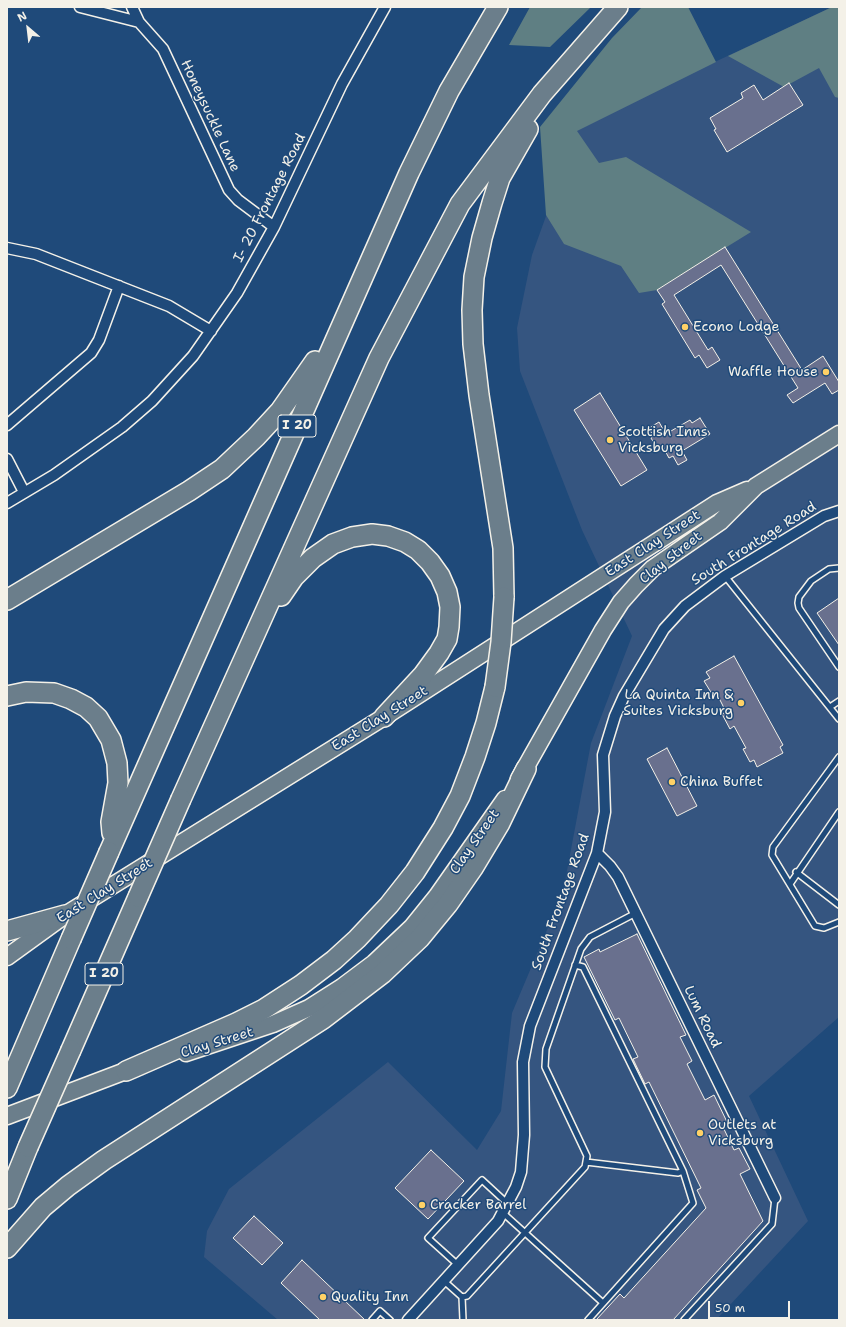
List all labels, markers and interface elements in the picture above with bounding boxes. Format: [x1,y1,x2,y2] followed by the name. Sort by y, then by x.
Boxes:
[8,8,48,48] north arrow
[15,8,30,26] text: N
[177,57,243,175] street label: Honeysuckle Lane
[230,131,310,265] street label: I- 20 Frontage Road
[693,319,779,335] place label: Econo Lodge
[680,322,690,332] marker: Econo Lodge
[728,364,818,380] place label: Waffle House
[821,367,831,377] marker: Waffle House
[278,415,316,437] road number: I 20
[618,424,708,456] place label: Scottish Inns Vicksburg
[605,435,615,445] marker: Scottish Inns Vicksburg
[688,499,820,589] street label: South Frontage Road
[602,507,704,581] street label: East Clay Street
[636,528,706,588] street label: Clay Street
[329,683,431,755] street label: East Clay Street
[623,687,733,720] place label: La Quinta Inn & Suites Vicksburg
[736,698,746,708] marker: La Quinta Inn & Suites Vicksburg
[680,774,763,790] place label: China Buffet
[667,777,677,787] marker: China Buffet
[447,806,503,878] street label: Clay Street
[528,831,594,973] street label: South Frontage Road
[54,855,156,927] street label: East Clay Street
[85,963,123,985] road number: I 20
[680,983,724,1051] street label: Lum Road
[179,1024,255,1062] street label: Clay Street
[708,1117,776,1150] place label: Outlets at Vicksburg
[695,1128,705,1138] marker: Outlets at Vicksburg
[430,1197,526,1213] place label: Cracker Barrel
[417,1200,427,1210] marker: Cracker Barrel
[331,1289,409,1305] place label: Quality Inn
[318,1292,328,1302] marker: Quality Inn
[710,1293,792,1319] scale bar
[715,1300,745,1316] text: 50 m

